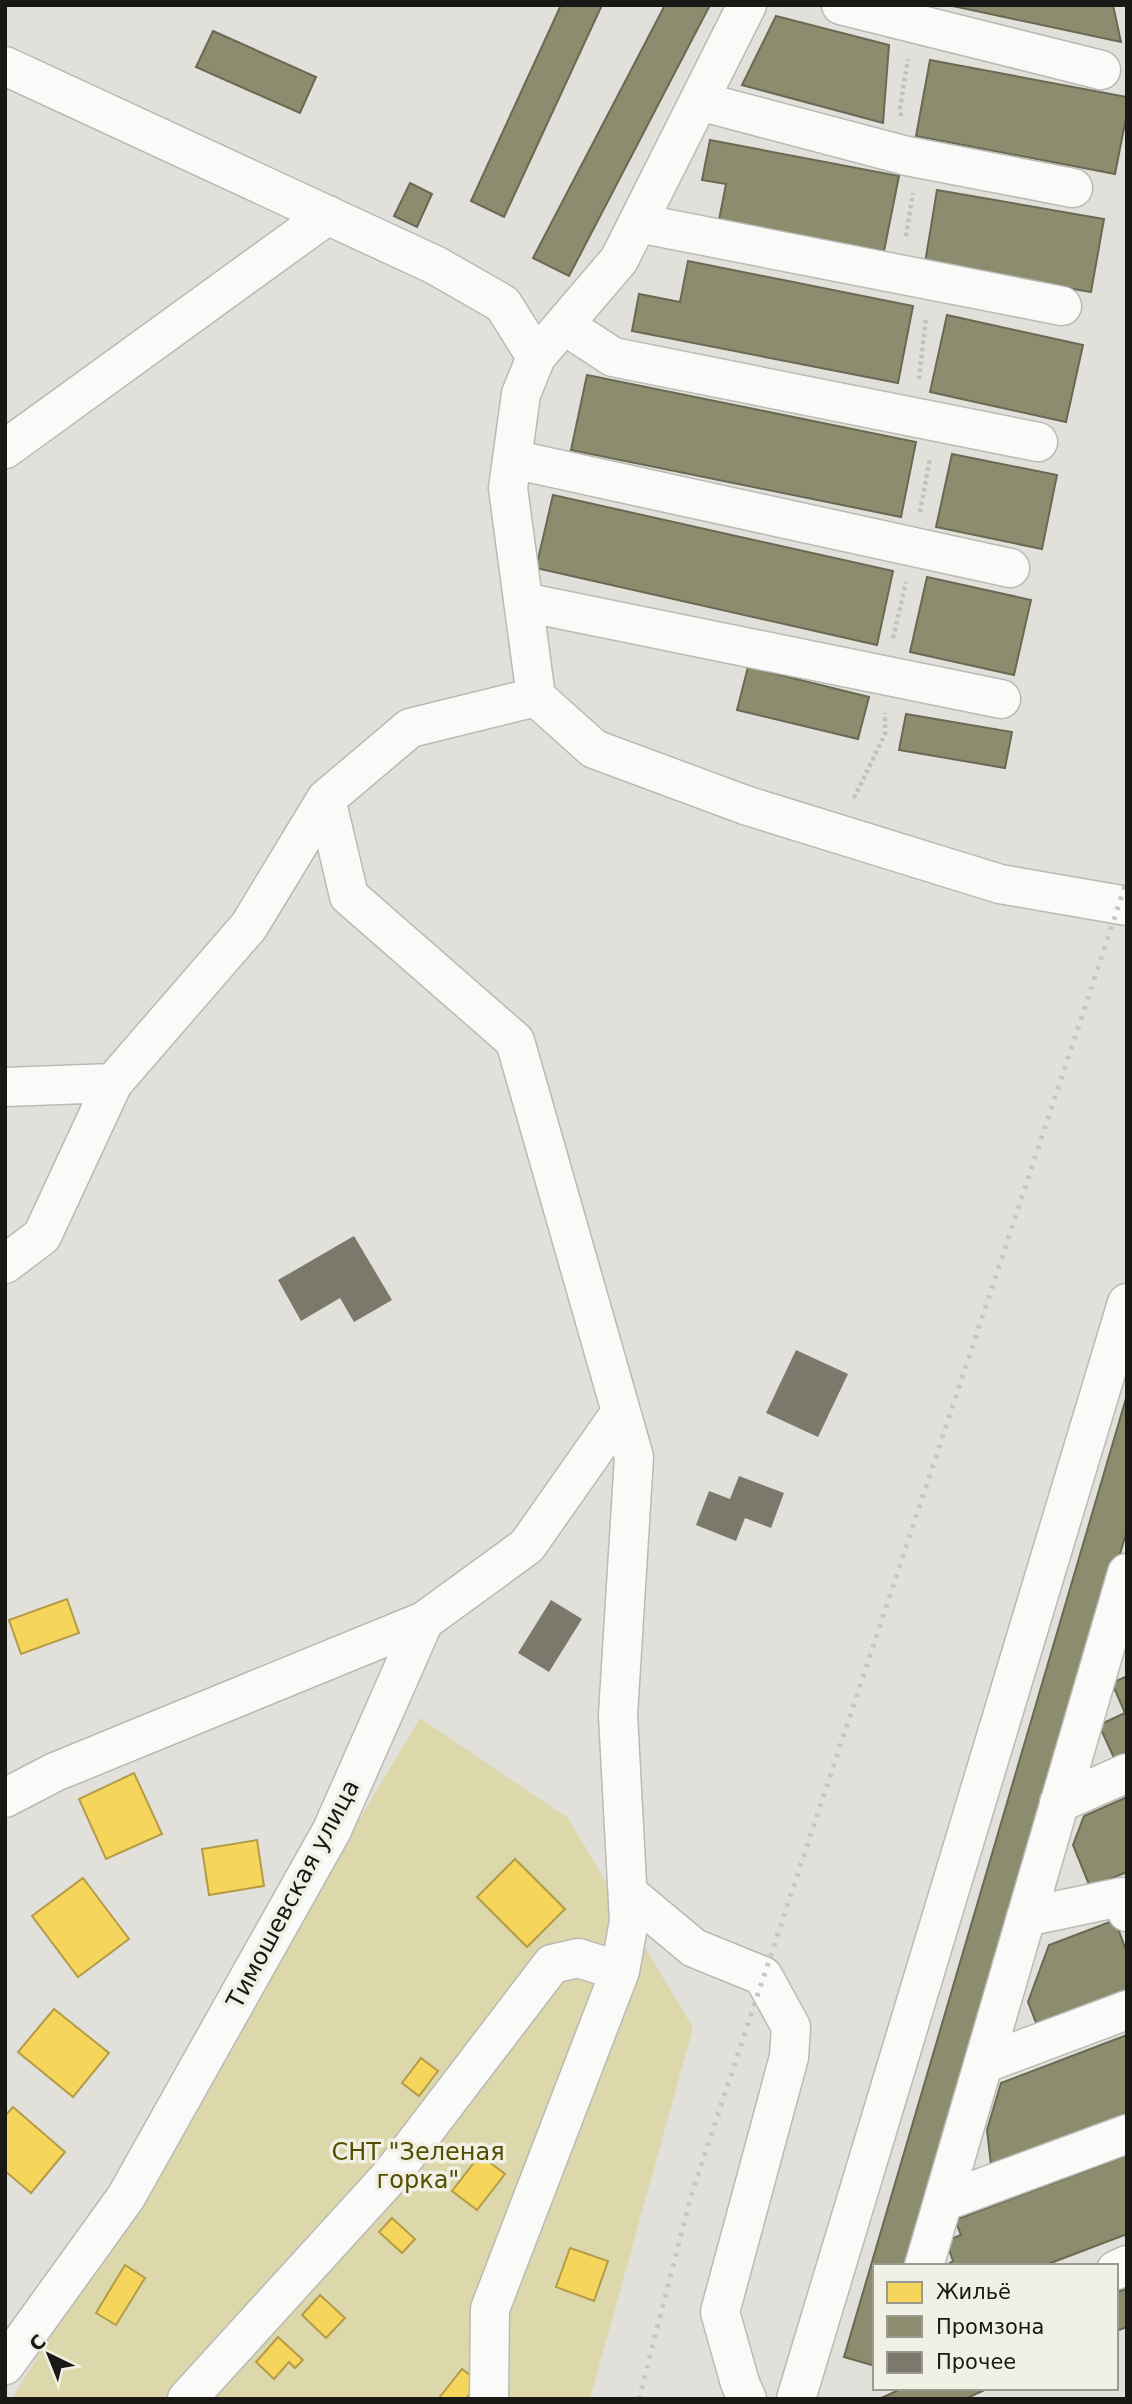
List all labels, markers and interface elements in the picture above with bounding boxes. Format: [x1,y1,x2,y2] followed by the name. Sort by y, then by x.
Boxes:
[220,1775,365,2014] street label: Тимошевская улица
[331,2138,505,2194] park label: СНТ "Зеленая горка"
[873,2264,1118,2390] legend
[936,2280,1011,2304] text: Жильё
[936,2315,1044,2339] text: Промзона
[14,2320,84,2390] north arrow
[25,2330,50,2355] text: С
[936,2350,1016,2374] text: Прочее

